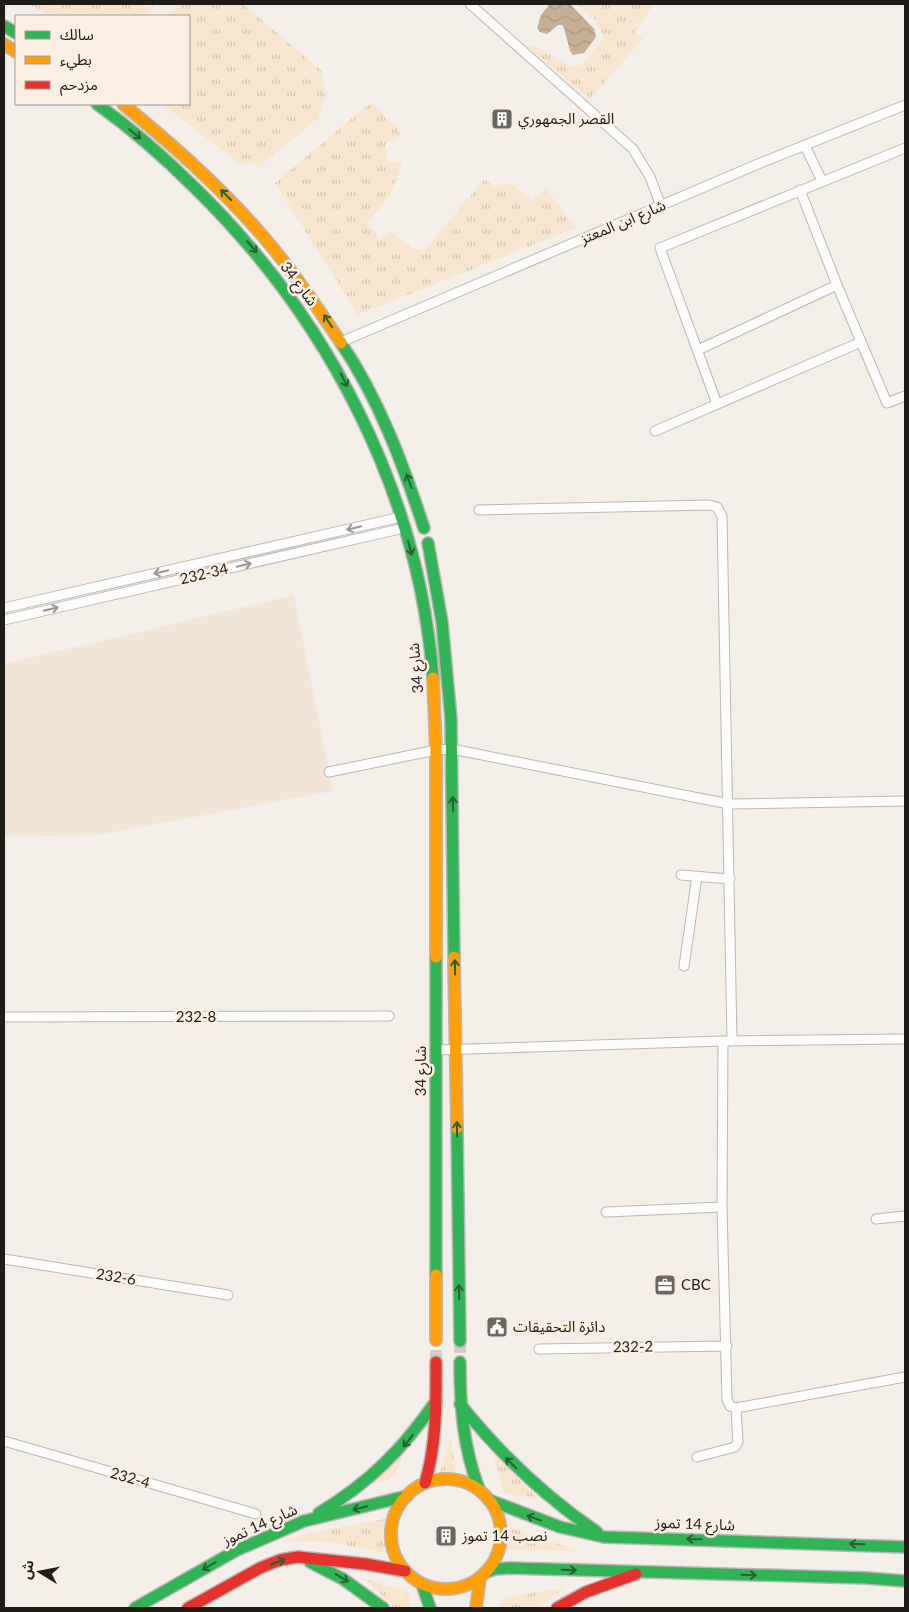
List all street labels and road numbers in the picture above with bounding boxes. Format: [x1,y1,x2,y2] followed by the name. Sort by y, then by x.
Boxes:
[576,195,670,251] street label: شارع ابن المعتز
[274,258,322,312] street label: شارع 34
[178,559,230,587] street label: 232-34
[404,642,430,694] street label: شارع 34
[176,1007,216,1025] street label: 232-8
[411,1046,433,1096] street label: شارع 34
[95,1264,138,1288] street label: 232-6
[613,1337,653,1355] street label: 232-2
[108,1463,152,1491] street label: 232-4
[218,1499,302,1553] street label: شارع 14 تموز
[654,1513,736,1537] street label: شارع 14 تموز

